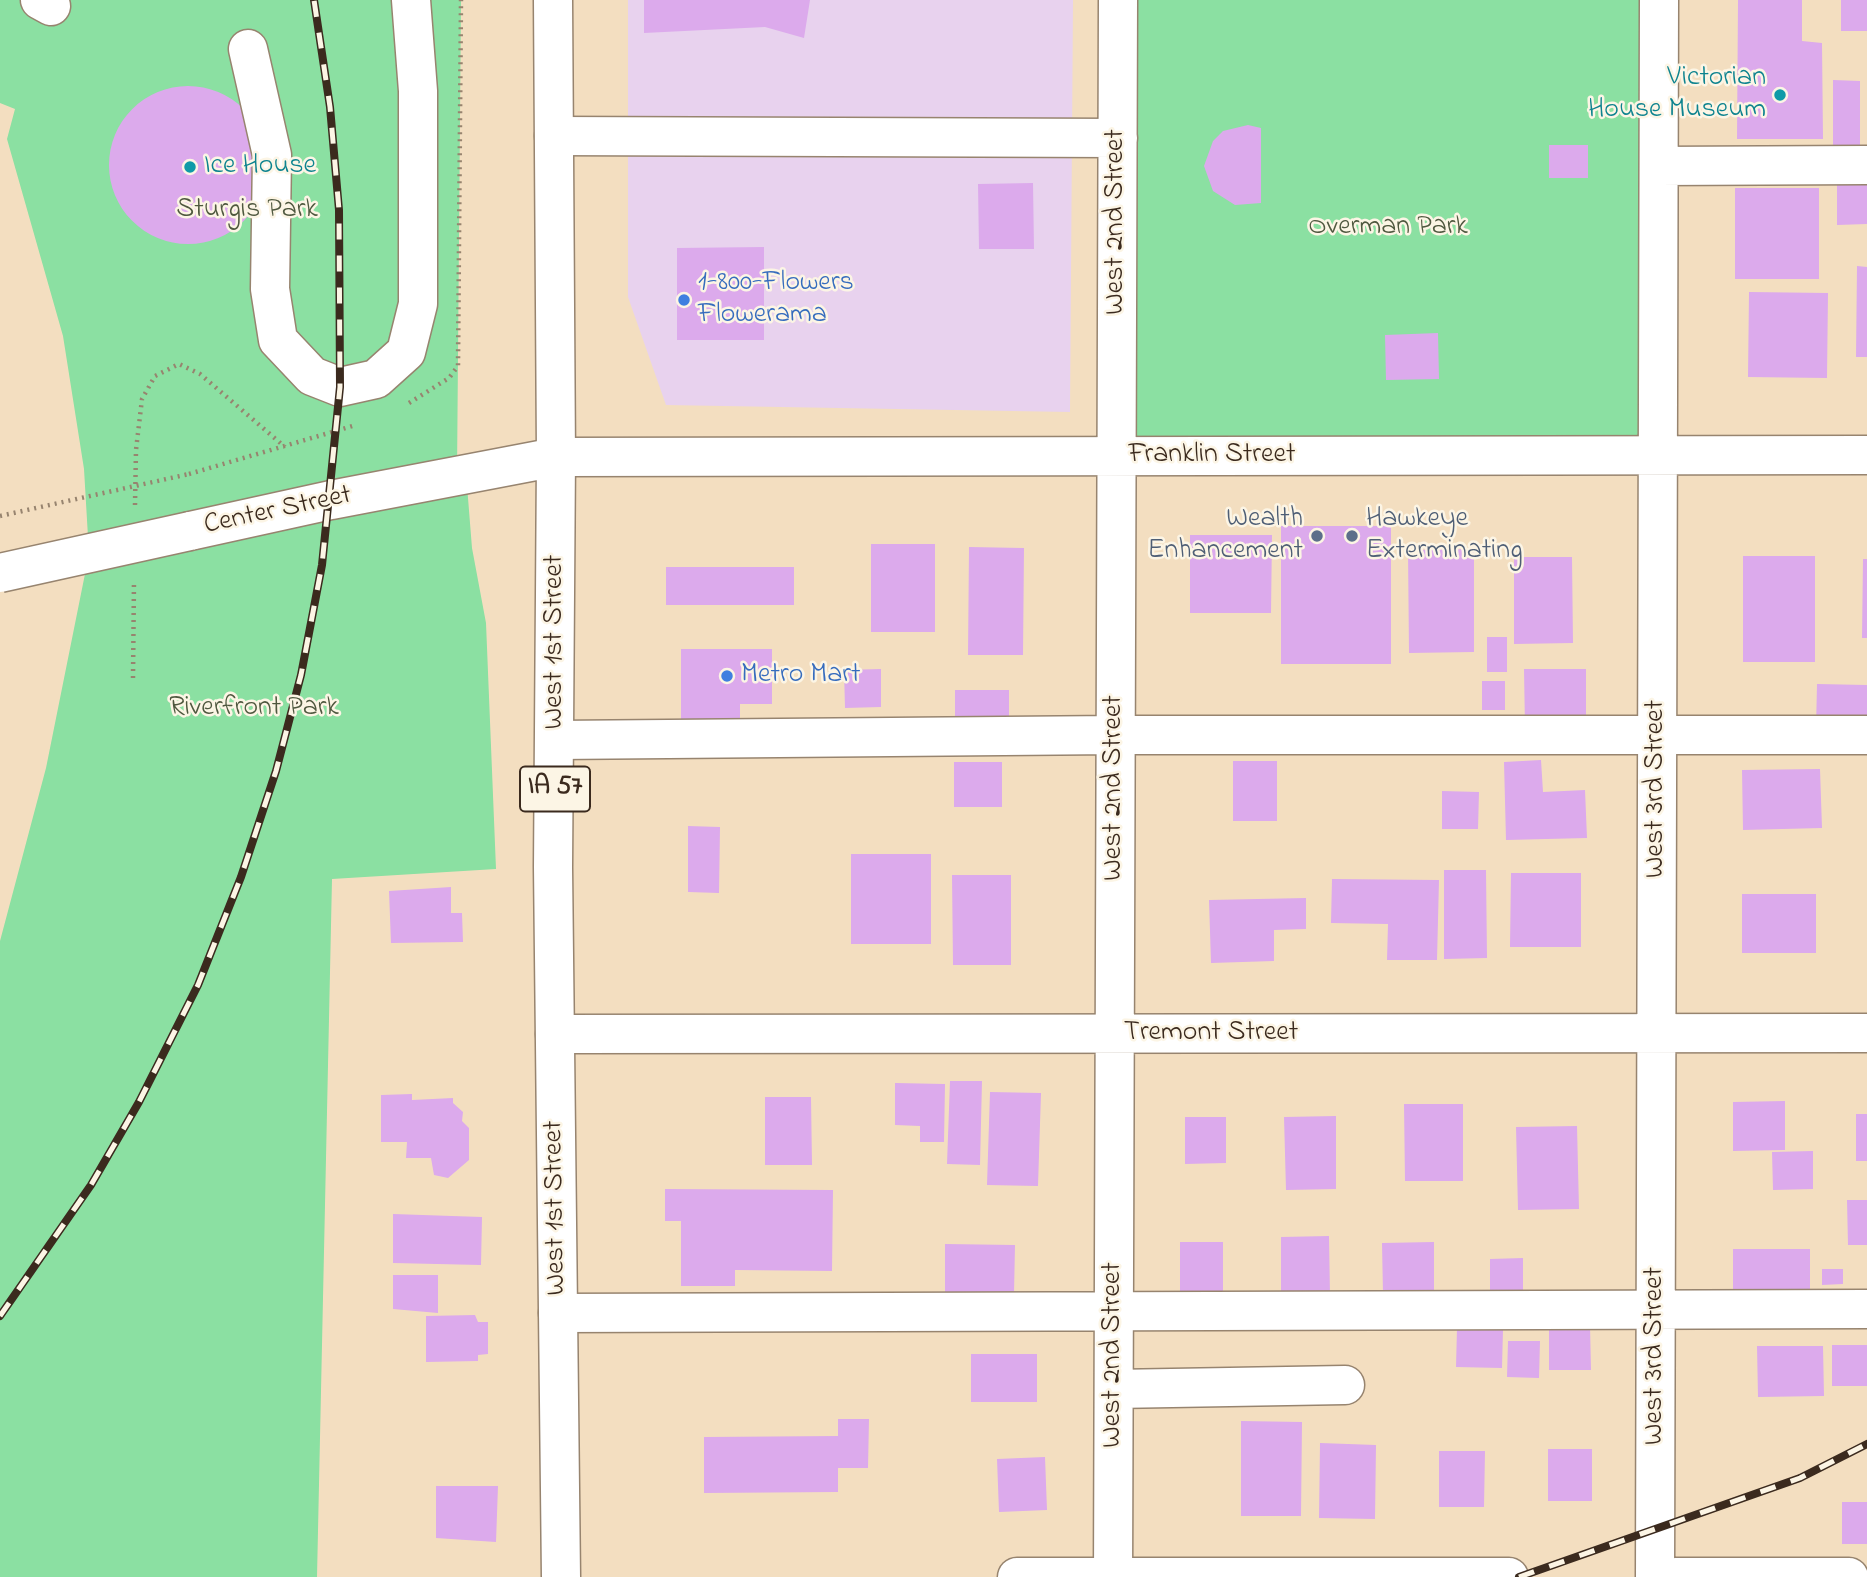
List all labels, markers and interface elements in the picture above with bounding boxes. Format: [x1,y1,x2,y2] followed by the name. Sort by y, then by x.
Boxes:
[1588,62,1766,128] place label: Victorian House Museum
[1772,87,1788,103] marker: Victorian House Museum
[1100,129,1134,315] street label: West 2nd Street
[204,150,316,184] place label: Ice House
[182,159,198,175] marker: Ice House
[176,194,318,228] park label: Sturgis Park
[1308,211,1468,245] park label: Overman Park
[698,267,854,333] place label: 1-800-Flowers Flowerama
[676,292,692,308] marker: 1-800-Flowers Flowerama
[1129,439,1295,473] street label: Franklin Street
[201,480,355,544] street label: Center Street
[1148,503,1303,569] place label: Wealth Enhancement
[1366,503,1523,569] place label: Hawkeye Exterminating
[1309,528,1325,544] marker: Wealth Enhancement
[1344,528,1360,544] marker: Hawkeye Exterminating
[539,554,573,730] street label: West 1st Street
[741,659,860,693] place label: Metro Mart
[719,668,735,684] marker: Metro Mart
[169,692,339,726] park label: Riverfront Park
[1098,695,1132,881] street label: West 2nd Street
[1640,700,1674,878] street label: West 3rd Street
[520,766,590,811] road number: IA 57
[1124,1017,1298,1051] street label: Tremont Street
[539,1120,575,1296] street label: West 1st Street
[1097,1262,1131,1448] street label: West 2nd Street
[1639,1267,1673,1445] street label: West 3rd Street

